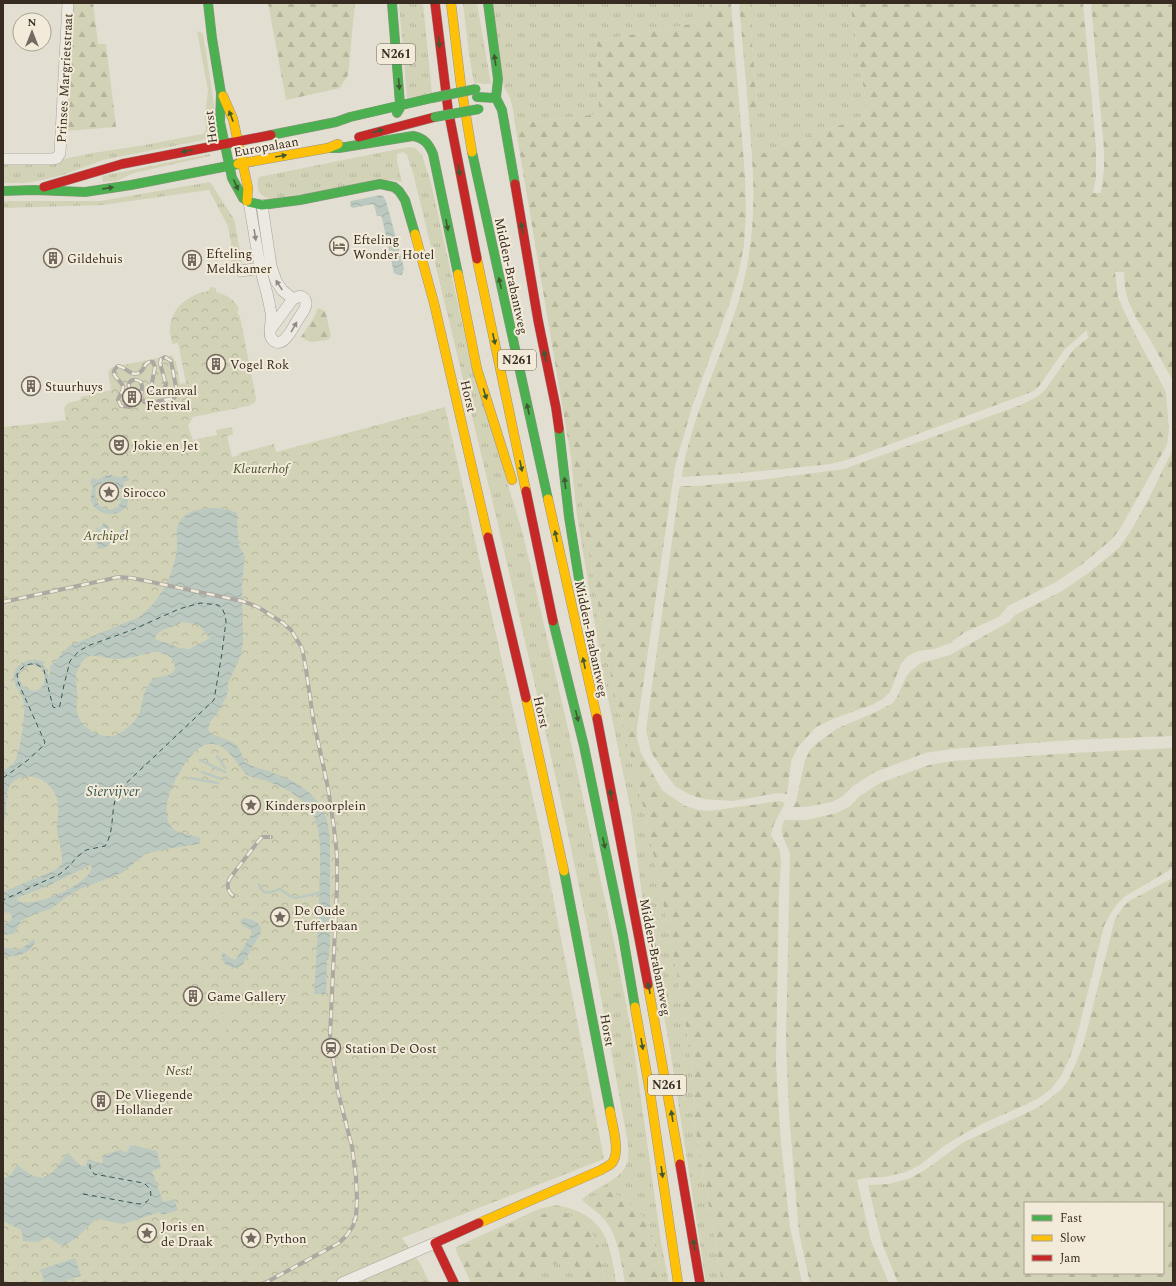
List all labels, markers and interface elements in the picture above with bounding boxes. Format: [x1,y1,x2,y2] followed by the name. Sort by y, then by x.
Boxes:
[12,12,52,52] north arrow
[52,12,78,143] street label: Prinses Margrietstraat
[28,14,37,31] text: N
[436,36,442,48] one-way arrow
[377,44,415,64] road number: N261
[492,53,498,66] one-way arrow
[395,78,402,90] one-way arrow
[199,109,223,144] street label: Horst
[227,110,233,122] one-way arrow
[373,128,385,134] one-way arrow
[232,131,301,163] street label: Europalaan
[180,148,193,154] one-way arrow
[275,153,287,159] one-way arrow
[456,164,462,176] one-way arrow
[233,179,239,191] one-way arrow
[102,185,114,191] one-way arrow
[489,216,533,336] street label: Midden-Brabantweg
[444,219,450,231] one-way arrow
[519,222,525,234] one-way arrow
[252,229,258,241] one-way arrow
[353,230,434,265] place label: Efteling Wonder Hotel
[328,235,350,257] hotel icon: Efteling Wonder Hotel
[206,244,272,279] place label: Efteling Meldkamer
[42,247,64,269] building icon: Gildehuis
[67,249,123,269] place label: Gildehuis
[181,249,203,271] building icon: Efteling Meldkamer
[497,276,503,289] one-way arrow
[275,279,282,290] one-way arrow
[290,321,297,333] one-way arrow
[491,333,497,345] one-way arrow
[498,350,536,370] road number: N261
[542,350,548,362] one-way arrow
[205,353,227,375] building icon: Vogel Rok
[230,355,289,375] place label: Vogel Rok
[20,375,42,397] building icon: Stuurhuys
[45,377,103,397] place label: Stuurhuys
[455,378,482,415] street label: Horst
[146,381,197,416] place label: Carnaval Festival
[121,386,143,408] building icon: Carnaval Festival
[482,388,488,400] one-way arrow
[525,403,531,416] one-way arrow
[108,434,130,456] theatre icon: Jokie en Jet
[133,436,199,456] place label: Jokie en Jet
[233,459,291,479] park label: Kleuterhof
[518,460,524,472] one-way arrow
[562,476,568,489] one-way arrow
[98,481,120,503] place icon: Sirocco
[123,483,166,503] place label: Sirocco
[83,526,129,546] park label: Archipel
[553,530,559,543] one-way arrow
[569,579,613,699] street label: Midden-Brabantweg
[581,657,587,670] one-way arrow
[528,694,555,731] street label: Horst
[574,710,580,722] one-way arrow
[86,781,140,802] water label: Siervijver
[608,789,614,801] one-way arrow
[240,794,262,816] place icon: Kinderspoorplein
[265,796,366,816] place label: Kinderspoorplein
[602,837,608,849] one-way arrow
[634,897,676,1018] street label: Midden-Brabantweg
[294,901,358,936] place label: De Oude Tufferbaan
[269,906,291,928] place icon: De Oude Tufferbaan
[646,982,652,995] one-way arrow
[182,985,204,1007] building icon: Game Gallery
[207,987,286,1007] place label: Game Gallery
[594,1012,620,1048] street label: Horst
[320,1037,342,1059] station icon: Station De Oost
[639,1038,645,1050] one-way arrow
[345,1039,437,1059] place label: Station De Oost
[165,1061,193,1081] park label: Nest!
[648,1075,686,1095] road number: N261
[115,1085,193,1120] place label: De Vliegende Hollander
[90,1090,112,1112] building icon: De Vliegende Hollander
[669,1110,675,1122] one-way arrow
[659,1166,665,1178] one-way arrow
[1024,1202,1164,1274] legend
[1060,1209,1082,1228] text: Fast
[161,1217,213,1252] place label: Joris en de Draak
[136,1222,158,1244] place icon: Joris en de Draak
[240,1227,262,1249] place icon: Python
[265,1229,307,1249] place label: Python
[1060,1229,1086,1248] text: Slow
[691,1238,697,1251] one-way arrow
[1060,1249,1081,1268] text: Jam

